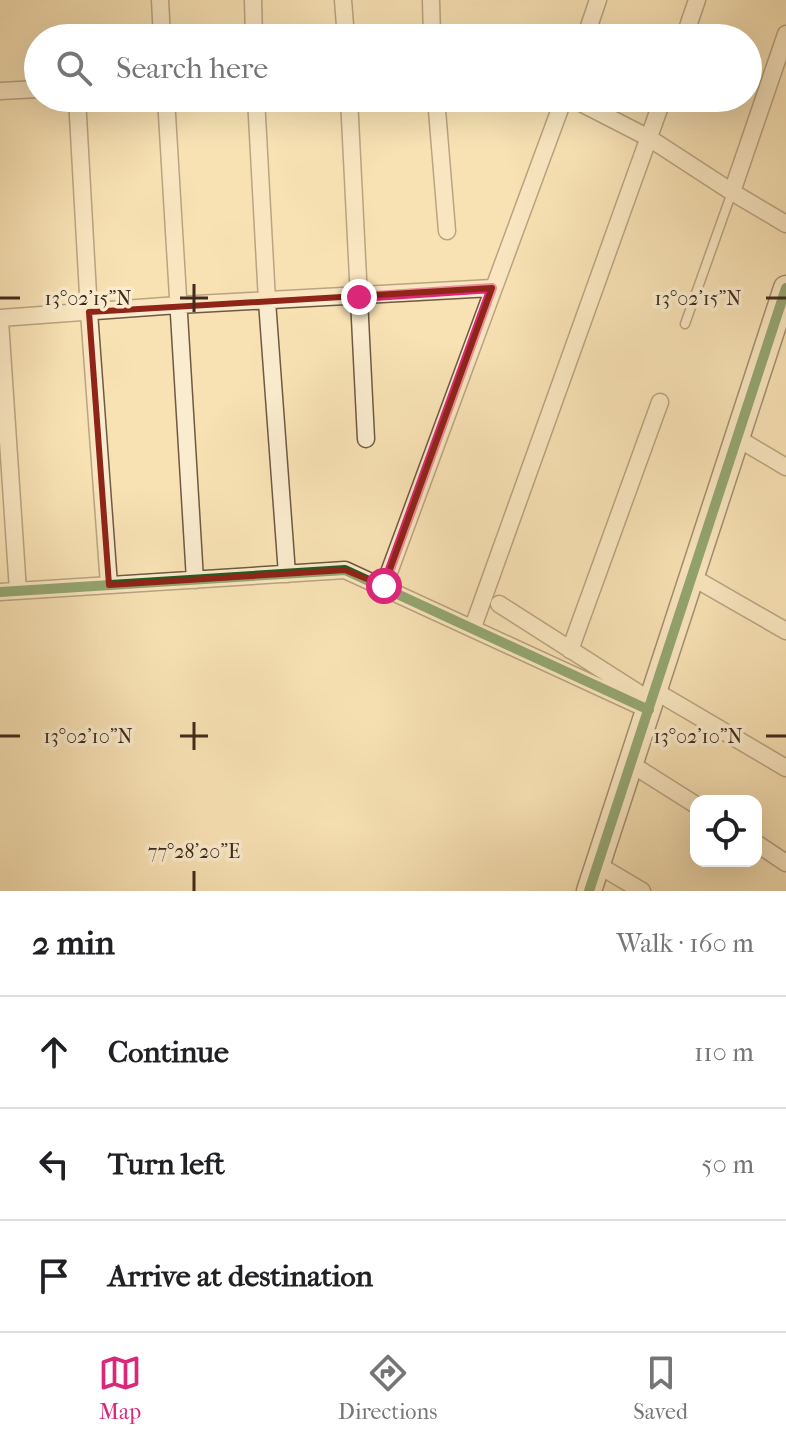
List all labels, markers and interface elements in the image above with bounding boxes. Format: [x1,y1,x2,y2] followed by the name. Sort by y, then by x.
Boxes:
[24,24,762,112] search box
[52,46,96,90] icon: search
[116,51,268,86] text: Search here
[341,279,377,315] route end
[45,287,131,310] text: 13°02'15"N
[655,287,741,310] text: 13°02'15"N
[366,568,402,604] route start
[43,725,133,748] text: 13°02'10"N
[653,725,743,748] text: 13°02'10"N
[690,795,762,867] map controls
[690,795,762,867] button: locate
[148,840,240,863] text: 77°28'20"E
[32,923,115,963] text: 2 min
[616,928,754,959] text: Walk · 160 m
[32,1030,76,1074] icon: ahead
[108,1035,229,1070] text: Continue
[694,1037,754,1068] text: 110 m
[32,1142,76,1186] icon: left
[108,1147,225,1182] text: Turn left
[701,1149,754,1180] text: 50 m
[32,1254,76,1298] icon: arrive
[108,1259,373,1294] text: Arrive at destination
[98,1351,142,1425] tab: Map
[338,1351,437,1425] tab: Directions
[633,1351,688,1425] tab: Saved

